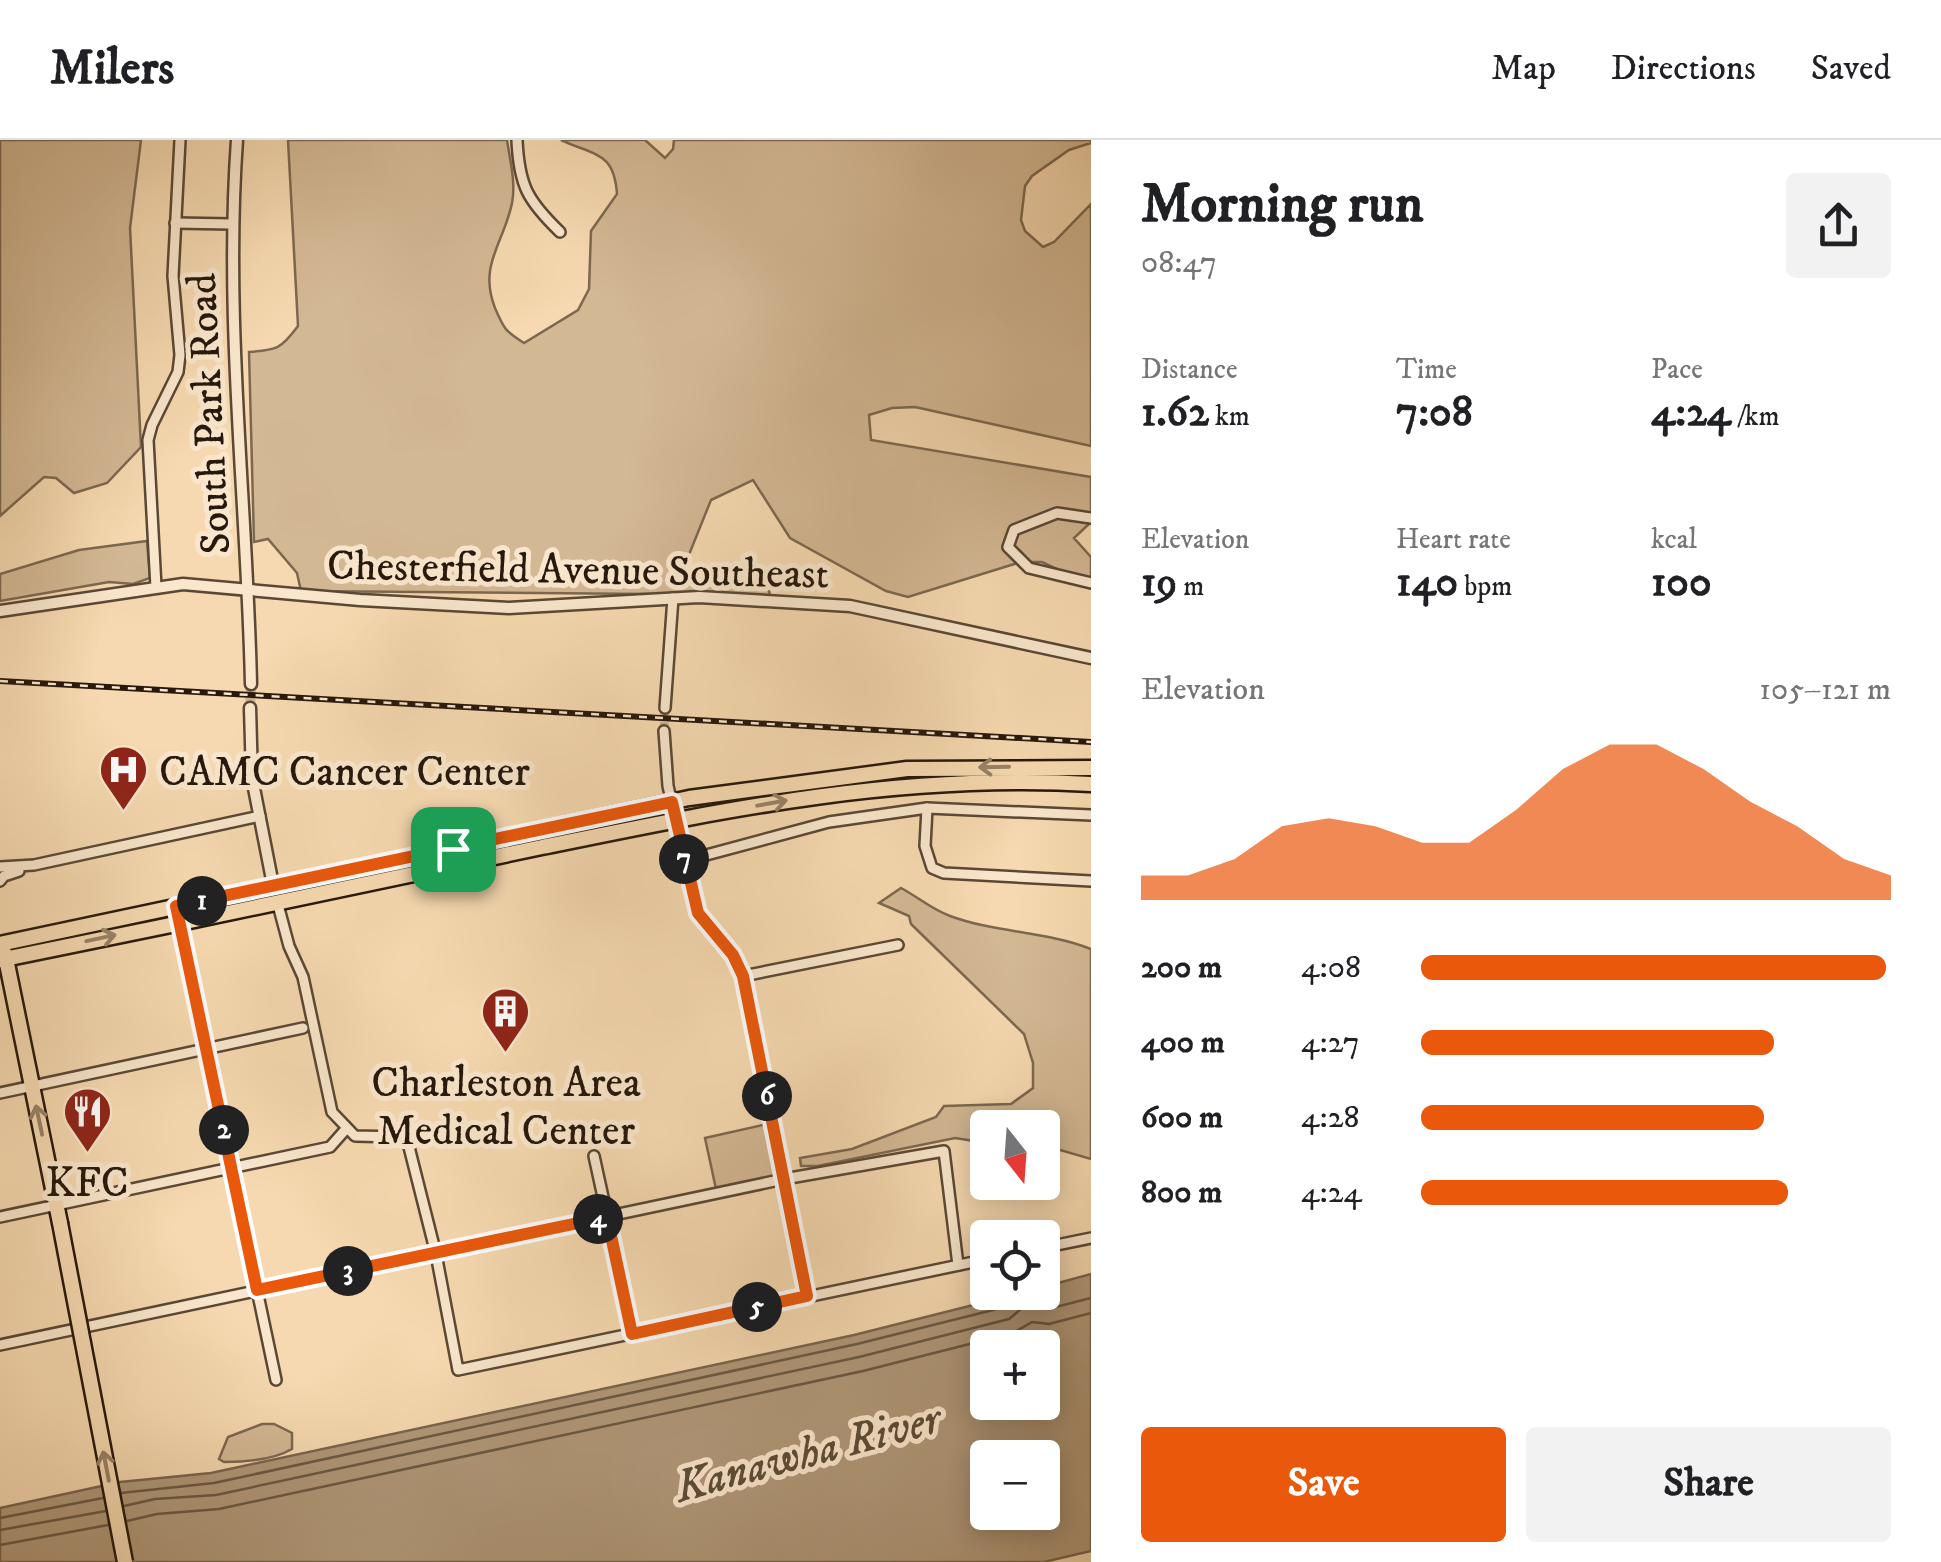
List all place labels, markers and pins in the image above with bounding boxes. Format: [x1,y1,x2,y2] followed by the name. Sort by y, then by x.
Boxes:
[98,744,150,812] hospital icon: CAMC Cancer Center
[159,747,530,799] place label: CAMC Cancer Center
[411,807,496,892] pin
[659,834,709,884] pin: 7
[177,876,227,926] pin: 1
[480,986,532,1054] building icon: Charleston Area Medical Center
[371,1058,641,1158] place label: Charleston Area Medical Center
[742,1071,792,1121] pin: 6
[61,1086,113,1154] restaurant icon: KFC
[199,1105,249,1155] pin: 2
[45,1158,129,1210] place label: KFC
[573,1194,623,1244] pin: 4
[323,1246,373,1296] pin: 3
[732,1282,782,1332] pin: 5

